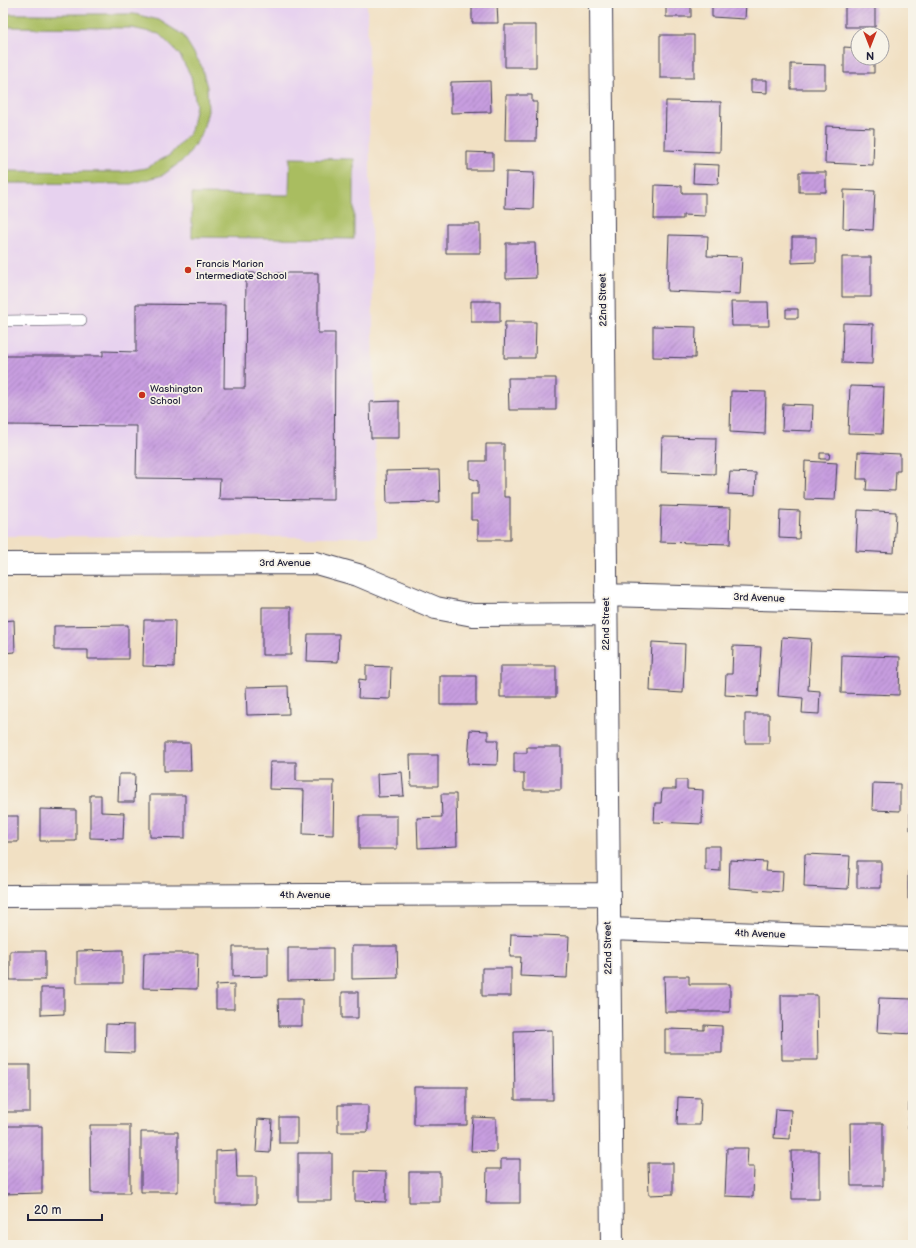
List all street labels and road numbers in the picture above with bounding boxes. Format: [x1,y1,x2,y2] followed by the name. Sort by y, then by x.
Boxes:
[597,273,609,327] street label: 22nd Street
[259,557,311,569] street label: 3rd Avenue
[733,591,785,605] street label: 3rd Avenue
[600,597,612,651] street label: 22nd Street
[280,889,331,901] street label: 4th Avenue
[602,921,614,975] street label: 22nd Street
[734,927,786,941] street label: 4th Avenue

